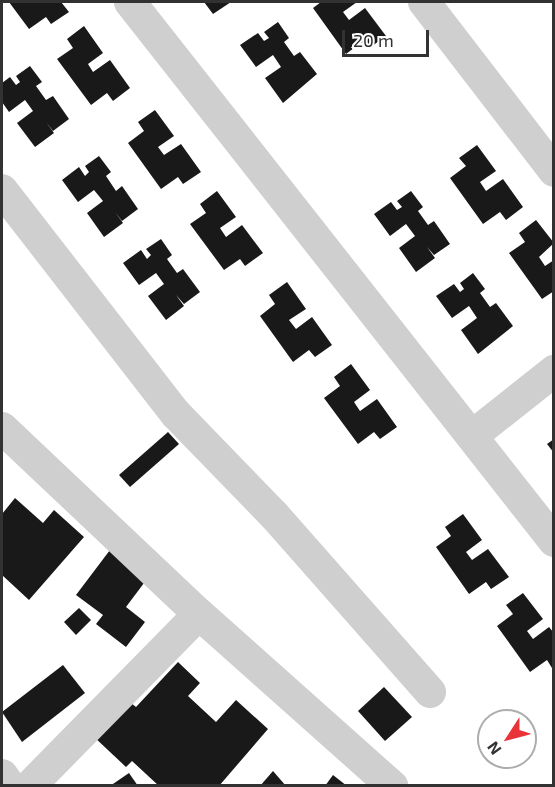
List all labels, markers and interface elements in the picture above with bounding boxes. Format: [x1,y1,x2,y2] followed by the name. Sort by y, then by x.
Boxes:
[345,18,432,56] scale bar
[353,29,394,51] text: 20 m
[477,709,537,769] north arrow
[483,738,505,759] text: N

